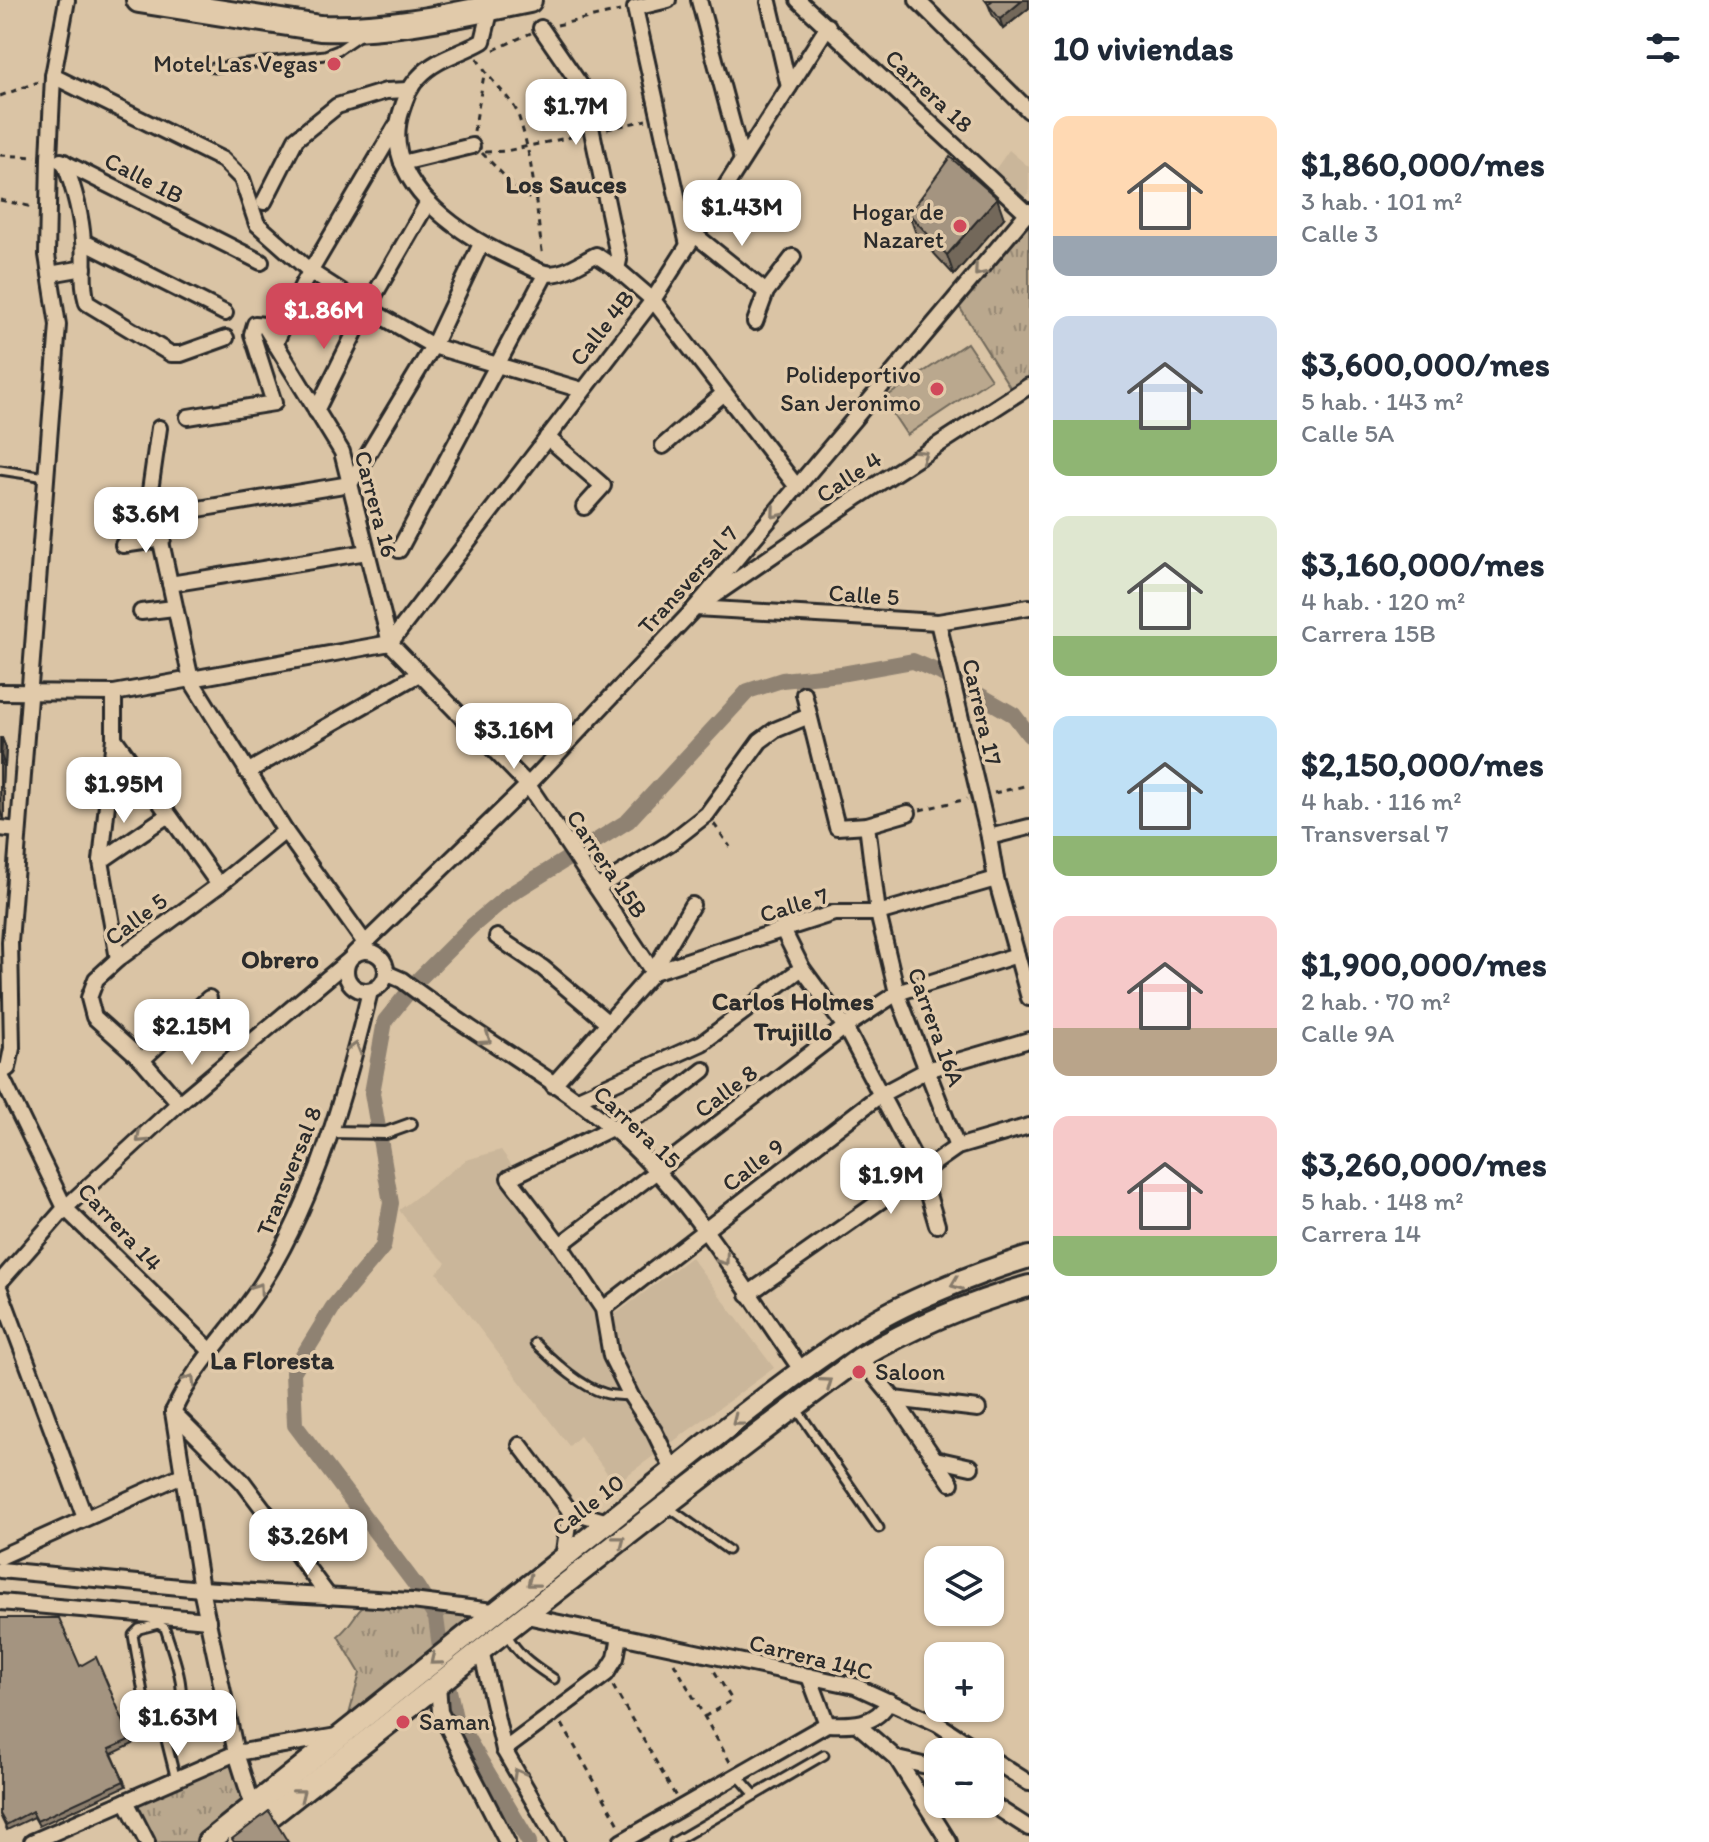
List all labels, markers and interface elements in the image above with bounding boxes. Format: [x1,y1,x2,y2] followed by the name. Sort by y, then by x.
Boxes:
[1641,26,1685,70] icon: filters
[1053,28,1234,69] text: 10 viviendas
[879,43,979,139] street label: Carrera 18
[153,49,318,78] place label: Motel Las Vegas
[325,55,343,73] marker: Motel Las Vegas
[520,79,632,147] pin: $1.7M
[544,89,608,121] text: $1.7M
[1301,144,1545,185] text: $1,860,000/mes
[100,145,189,210] street label: Calle 1B
[1117,148,1213,244] icon: home
[505,168,627,200] district label: Los Sauces
[677,180,807,248] pin: $1.43M
[1301,185,1462,217] text: 3 hab. · 101 m²
[701,190,783,222] text: $1.43M
[852,197,944,254] place label: Hogar de Nazaret
[951,217,969,235] marker: Hogar de Nazaret
[1301,217,1378,249] text: Calle 3
[974,262,989,276] one-way arrow
[259,283,389,351] pin: $1.86M
[563,284,640,371] street label: Calle 4B
[284,293,364,325] text: $1.86M
[1301,344,1550,385] text: $3,600,000/mes
[1117,348,1213,444] icon: home
[780,360,921,417] place label: Polideportivo San Jeronimo
[928,380,946,398] marker: Polideportivo San Jeronimo
[1301,385,1464,417] text: 5 hab. · 143 m²
[1301,417,1394,449] text: Calle 5A
[810,444,887,509] street label: Calle 4
[348,447,405,560] street label: Carrera 16
[913,450,928,465] one-way arrow
[90,487,202,555] pin: $3.6M
[112,497,180,529] text: $3.6M
[771,504,786,518] one-way arrow
[631,519,744,640] street label: Transversal 7
[1301,544,1545,585] text: $3,160,000/mes
[1117,548,1213,644] icon: home
[828,578,900,611] street label: Calle 5
[1301,585,1465,617] text: 4 hab. · 120 m²
[1301,617,1436,649] text: Carrera 15B
[956,656,1009,768] street label: Carrera 17
[449,703,579,771] pin: $3.16M
[474,713,554,745] text: $3.16M
[1301,744,1544,785] text: $2,150,000/mes
[1117,748,1213,844] icon: home
[59,757,189,825] pin: $1.95M
[84,767,164,799] text: $1.95M
[1301,785,1462,817] text: 4 hab. · 116 m²
[561,804,654,923] street label: Carrera 15B
[1301,817,1449,849] text: Transversal 7
[756,880,832,929] street label: Calle 7
[99,886,173,952] street label: Calle 5
[241,943,319,975] district label: Obrero
[1301,944,1547,985] text: $1,900,000/mes
[1117,948,1213,1044] icon: home
[902,963,971,1090] street label: Carrera 16A
[712,985,874,1047] district label: Carlos Holmes Trujillo
[1301,985,1451,1017] text: 2 hab. · 70 m²
[127,999,257,1067] pin: $2.15M
[152,1009,232,1041] text: $2.15M
[1301,1017,1394,1049] text: Calle 9A
[477,1029,491,1044] one-way arrow
[346,1042,362,1056] one-way arrow
[688,1058,763,1124] street label: Calle 8
[588,1079,687,1174] street label: Carrera 15
[249,1102,328,1240] street label: Transversal 8
[136,1128,150,1143] one-way arrow
[716,1131,790,1198] street label: Calle 9
[1301,1144,1547,1185] text: $3,260,000/mes
[835,1148,947,1216] pin: $1.9M
[1117,1148,1213,1244] icon: home
[858,1158,924,1190] text: $1.9M
[72,1176,169,1277] street label: Carrera 14
[1301,1185,1464,1217] text: 5 hab. · 148 m²
[1301,1217,1421,1249] text: Carrera 14
[714,1251,728,1265] one-way arrow
[950,1274,964,1291] one-way arrow
[248,1282,263,1297] one-way arrow
[210,1344,334,1376] district label: La Floresta
[875,1357,945,1386] place label: Saloon
[850,1363,868,1381] marker: Saloon
[180,1374,195,1389] one-way arrow
[818,1378,833,1392] one-way arrow
[731,1412,746,1426] one-way arrow
[546,1467,630,1542] street label: Calle 10
[243,1509,373,1577] pin: $3.26M
[267,1519,349,1551] text: $3.26M
[611,1536,626,1550] one-way arrow
[924,1546,1004,1818] map controls
[924,1546,1004,1626] button: layers
[527,1572,541,1587] one-way arrow
[746,1627,876,1686] street label: Carrera 14C
[924,1642,1004,1722] button: +
[430,1650,444,1665] one-way arrow
[113,1690,243,1758] pin: $1.63M
[138,1700,218,1732] text: $1.63M
[419,1707,490,1736] place label: Saman
[394,1713,412,1731] marker: Saman
[924,1738,1004,1818] button: −
[512,1768,528,1783] one-way arrow
[291,1789,305,1804] one-way arrow

